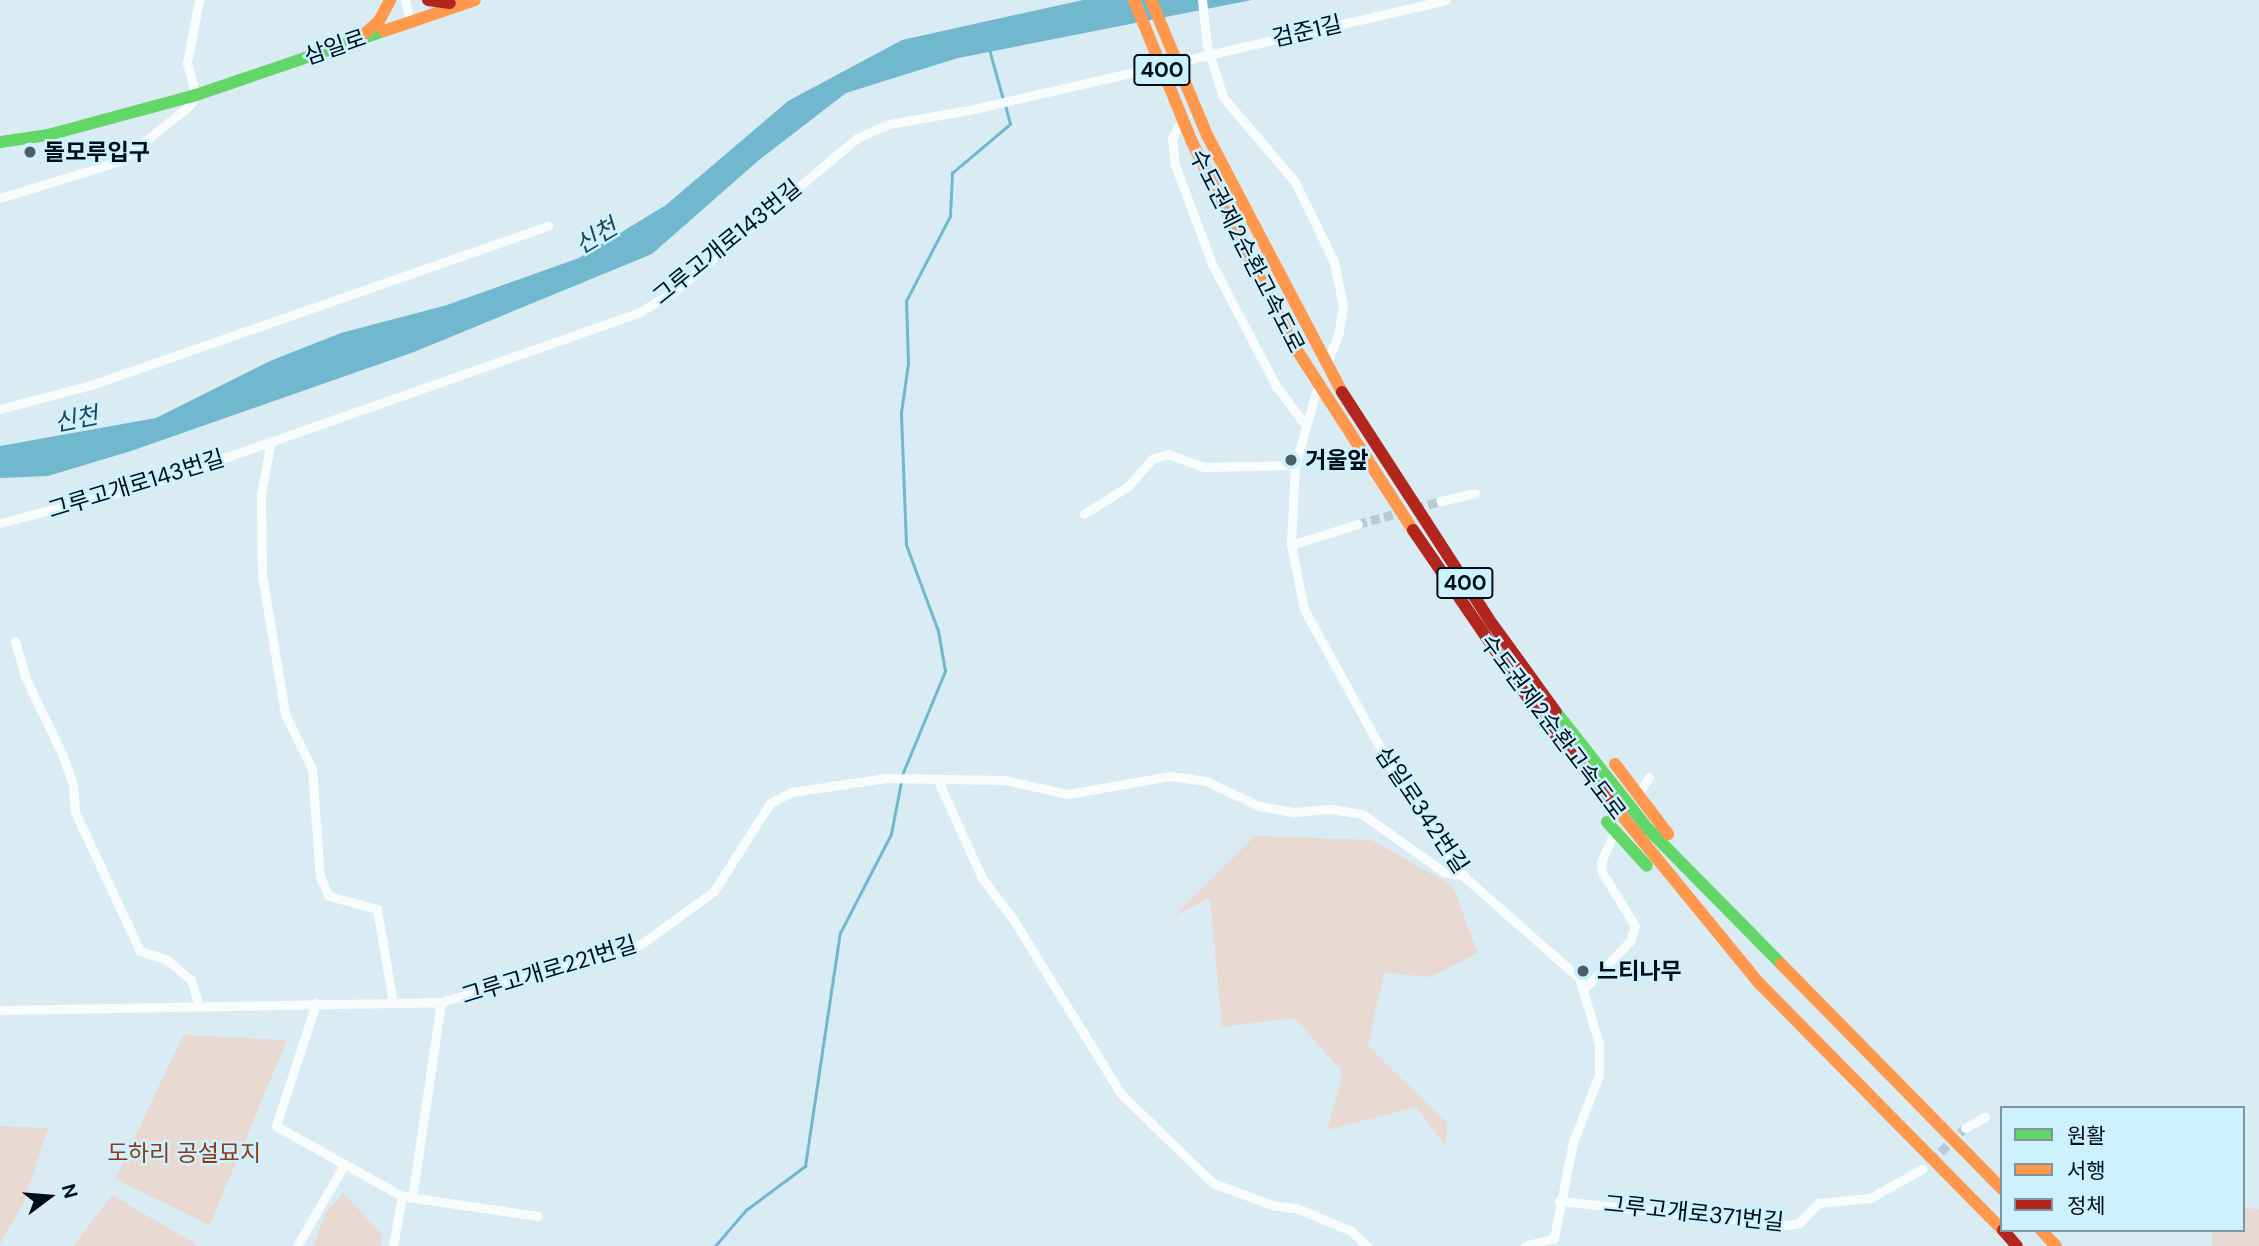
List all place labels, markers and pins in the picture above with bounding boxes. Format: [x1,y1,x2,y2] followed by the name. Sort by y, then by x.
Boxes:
[44,138,150,166] place label: 돌모루입구
[22,144,38,160] marker: 돌모루입구
[1305,446,1368,474] place label: 거울앞
[1283,452,1299,468] marker: 거울앞
[1597,957,1682,985] place label: 느티나무
[1575,963,1591,979] marker: 느티나무

